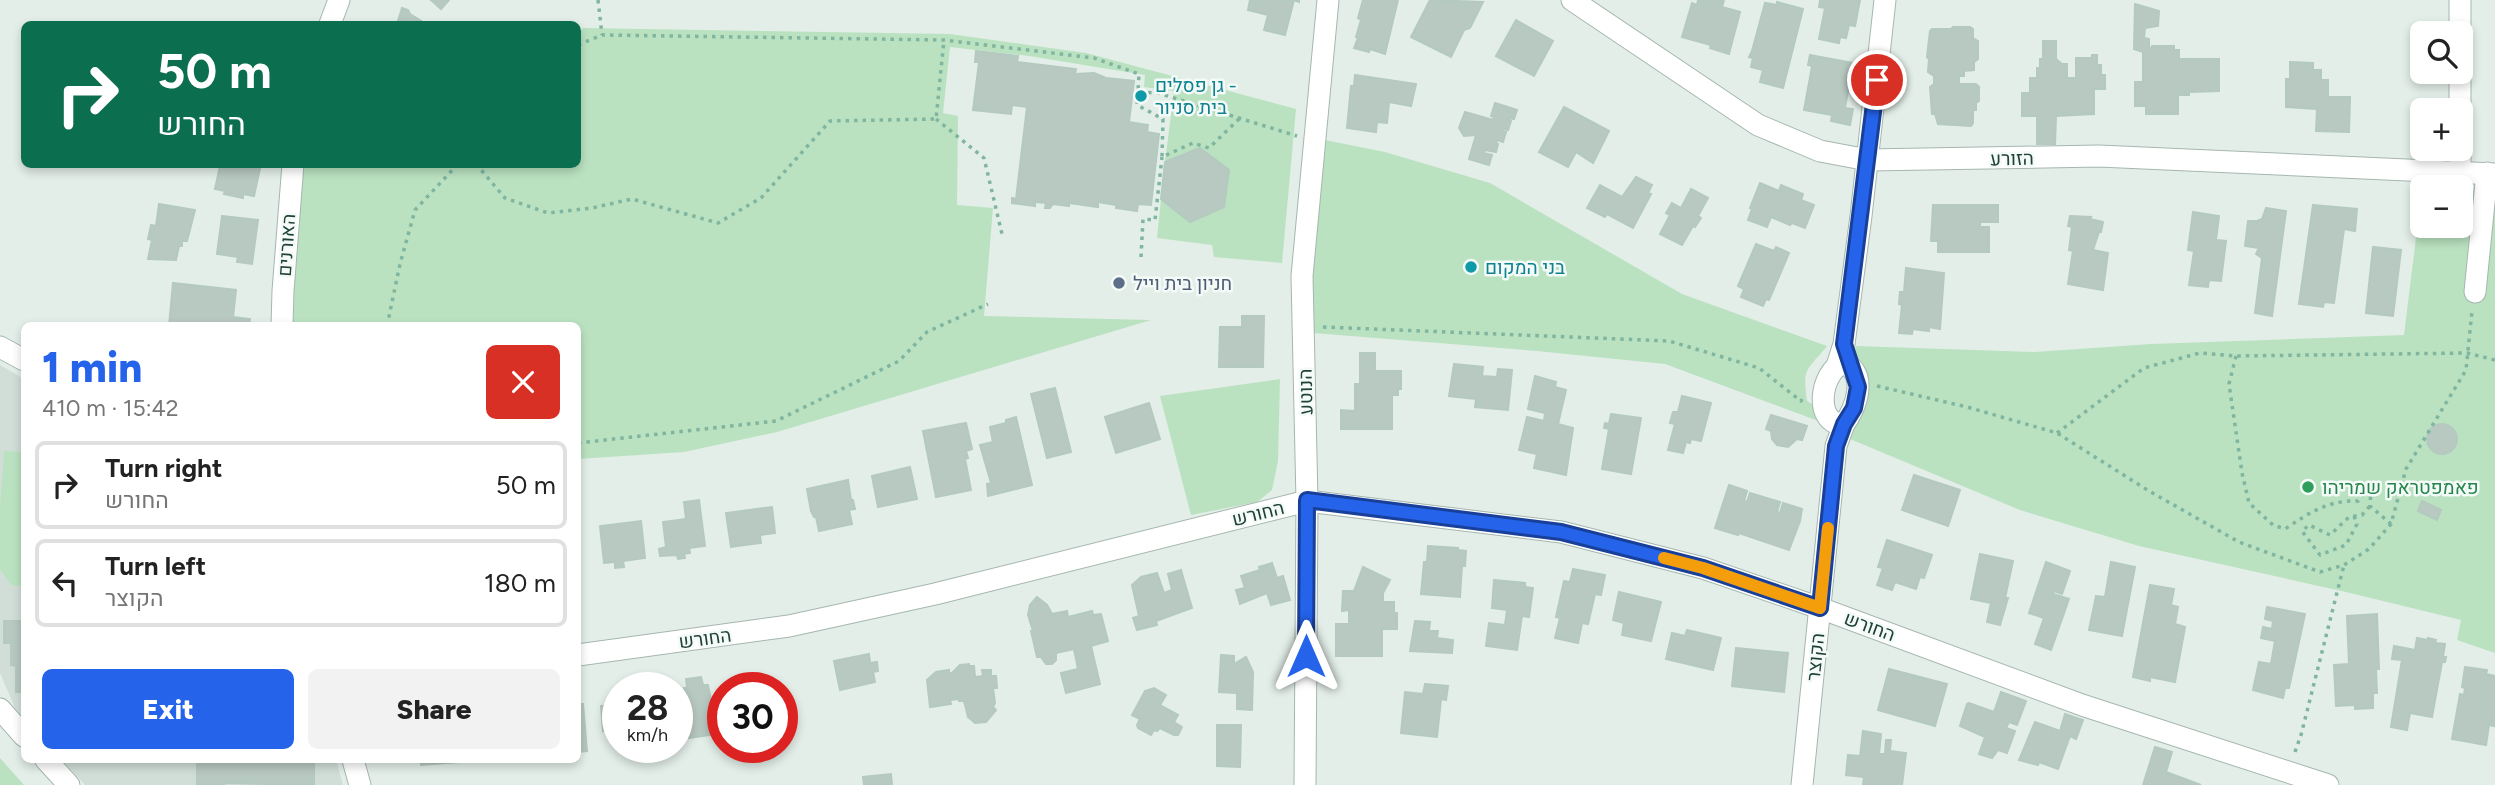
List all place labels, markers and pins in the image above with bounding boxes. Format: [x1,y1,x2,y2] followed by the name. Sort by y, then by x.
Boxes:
[1847,50,1907,110] pin
[1155,74,1237,119] place label: גן פסלים - בית סניור
[1133,88,1149,104] marker: גן פסלים - בית סניור
[1485,256,1565,279] place label: בני המקום
[1463,259,1479,275] marker: בני המקום
[1133,272,1232,295] place label: חניון בית וייל
[1111,275,1127,291] marker: חניון בית וייל
[2322,476,2479,499] place label: פאמפטראק שמריהו
[2300,479,2316,495] marker: פאמפטראק שמריהו

